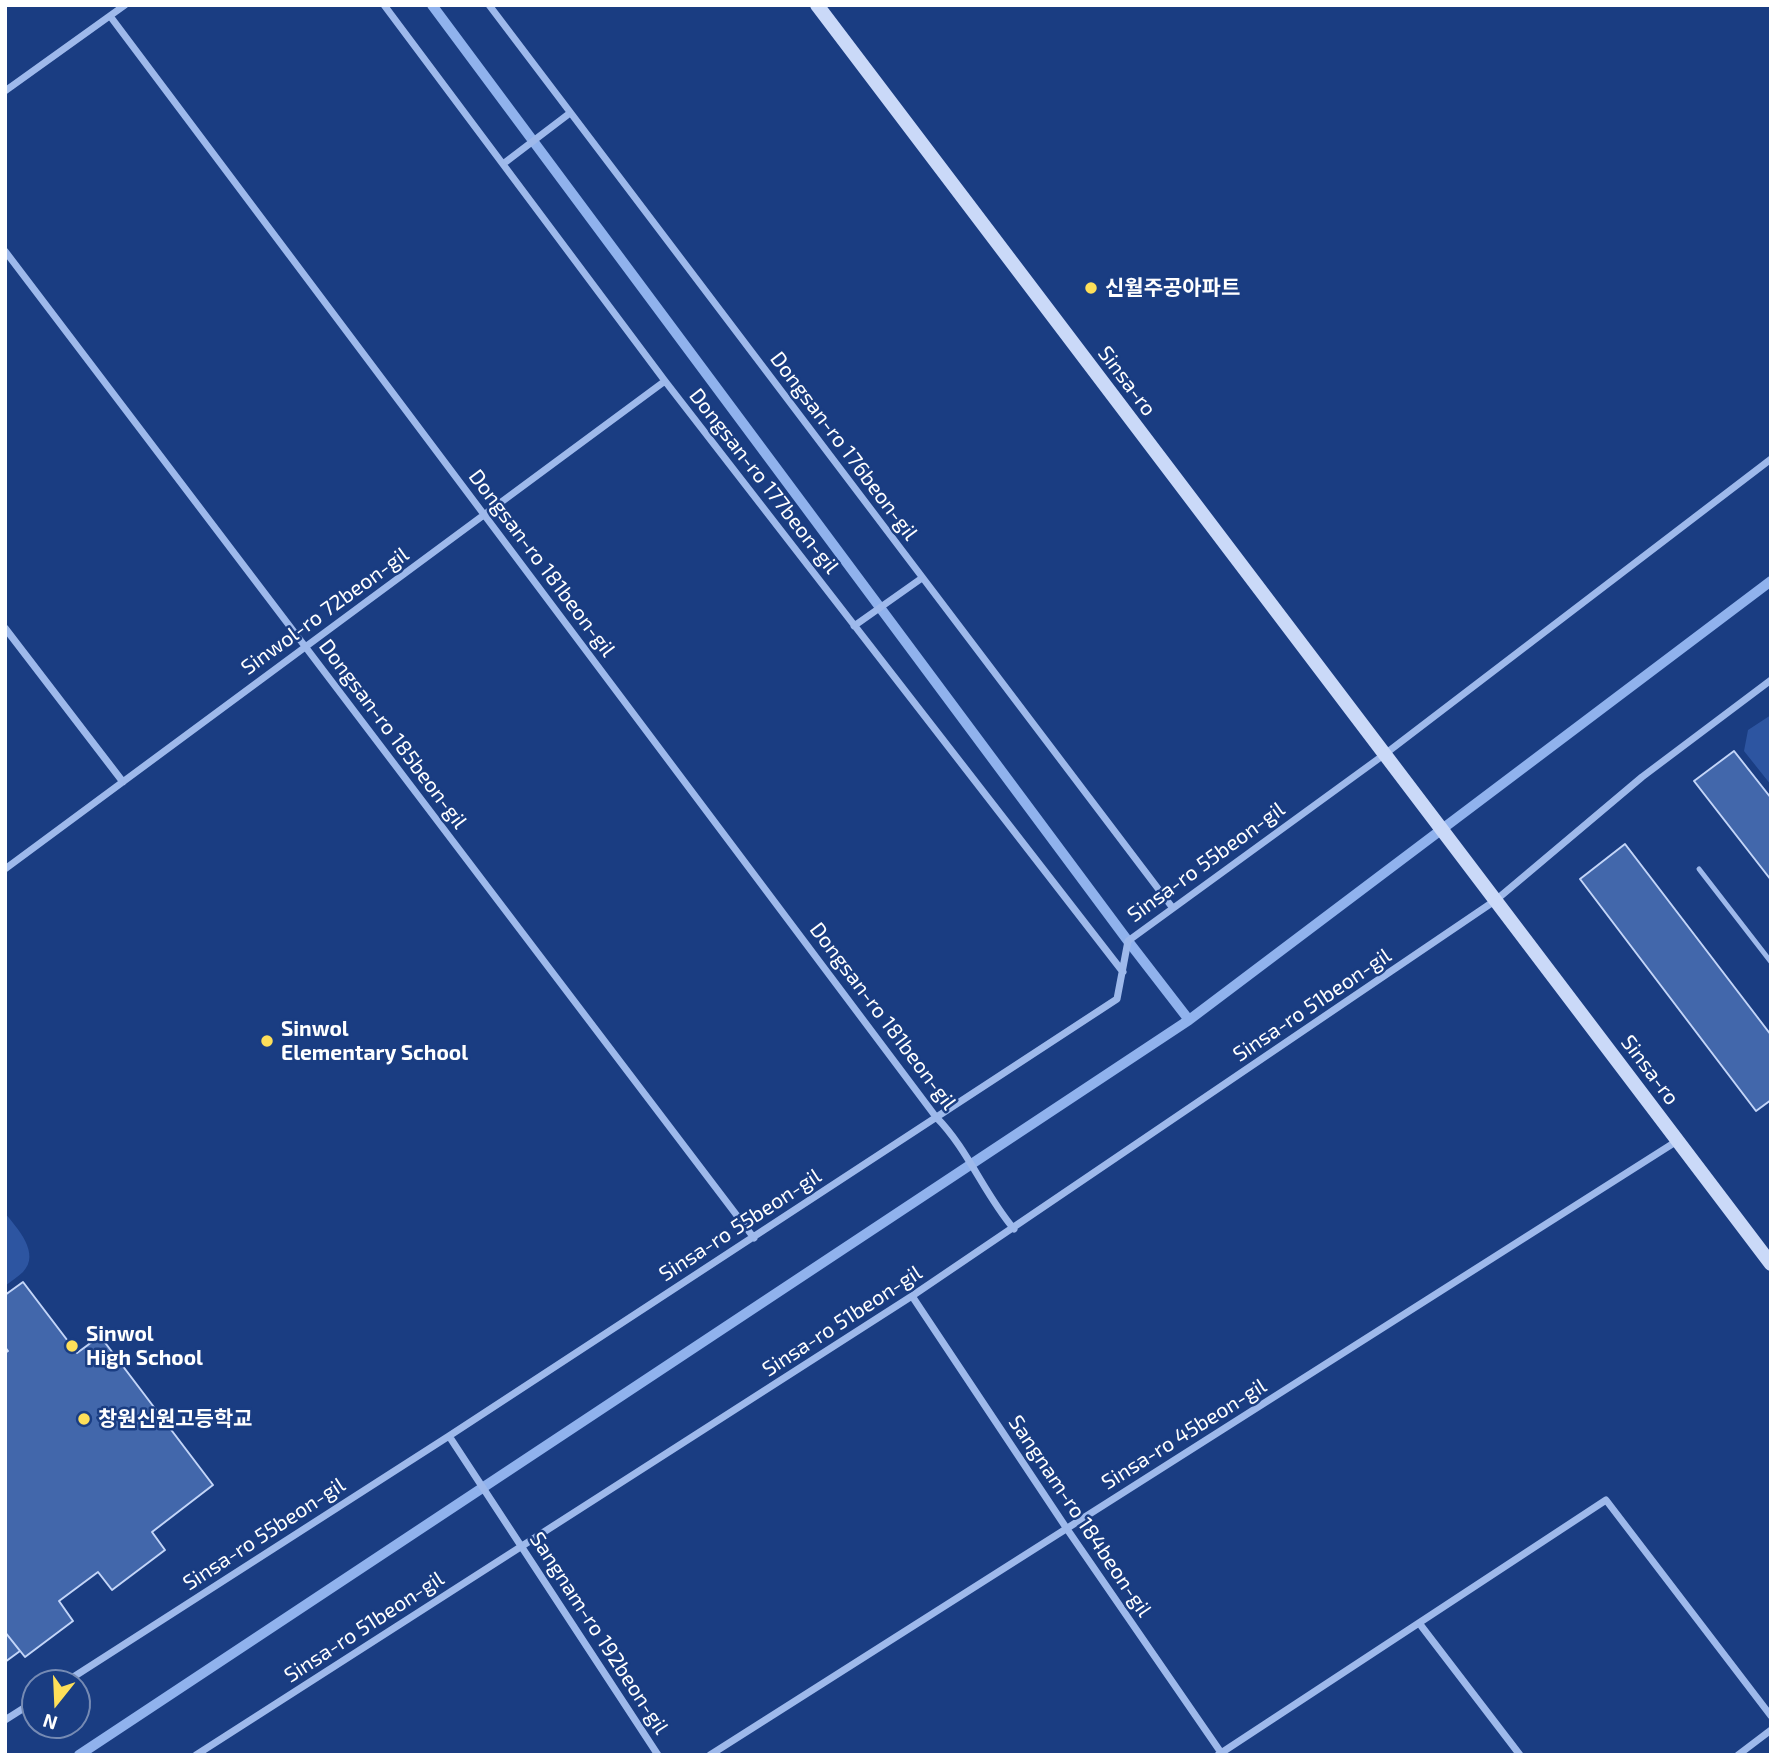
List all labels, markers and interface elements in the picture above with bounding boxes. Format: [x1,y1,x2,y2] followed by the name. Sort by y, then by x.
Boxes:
[1105,275,1240,301] place label: 신월주공아파트
[1083,280,1099,296] marker: 신월주공아파트
[1093,341,1161,421] street label: Sinsa-ro
[765,347,923,545] street label: Dongsan-ro 176beon-gil
[684,383,844,579] street label: Dongsan-ro 177beon-gil
[463,464,621,662] street label: Dongsan-ro 181beon-gil
[236,542,414,680] street label: Sinwol-ro 72beon-gil
[314,634,472,834] street label: Dongsan-ro 185beon-gil
[1123,797,1289,927] street label: Sinsa-ro 55beon-gil
[804,917,962,1115] street label: Dongsan-ro 181beon-gil
[1228,943,1396,1067] street label: Sinsa-ro 51beon-gil
[281,1016,468,1066] place label: Sinwol Elementary School
[1616,1030,1684,1110] street label: Sinsa-ro
[259,1033,275,1049] marker: Sinwol Elementary School
[654,1163,826,1287] street label: Sinsa-ro 55beon-gil
[757,1260,927,1382] street label: Sinsa-ro 51beon-gil
[86,1321,203,1371] place label: Sinwol High School
[64,1338,80,1354] marker: Sinwol High School
[1097,1373,1271,1495] street label: Sinsa-ro 45beon-gil
[98,1406,253,1432] place label: 창원신원고등학교
[1003,1410,1157,1622] street label: Sangnam-ro 184beon-gil
[76,1411,92,1427] marker: 창원신원고등학교
[178,1472,350,1596] street label: Sinsa-ro 55beon-gil
[524,1527,674,1739] street label: Sangnam-ro 192beon-gil
[279,1566,449,1688] street label: Sinsa-ro 51beon-gil
[21,1669,91,1739] north arrow
[40,1709,60,1736] text: N

